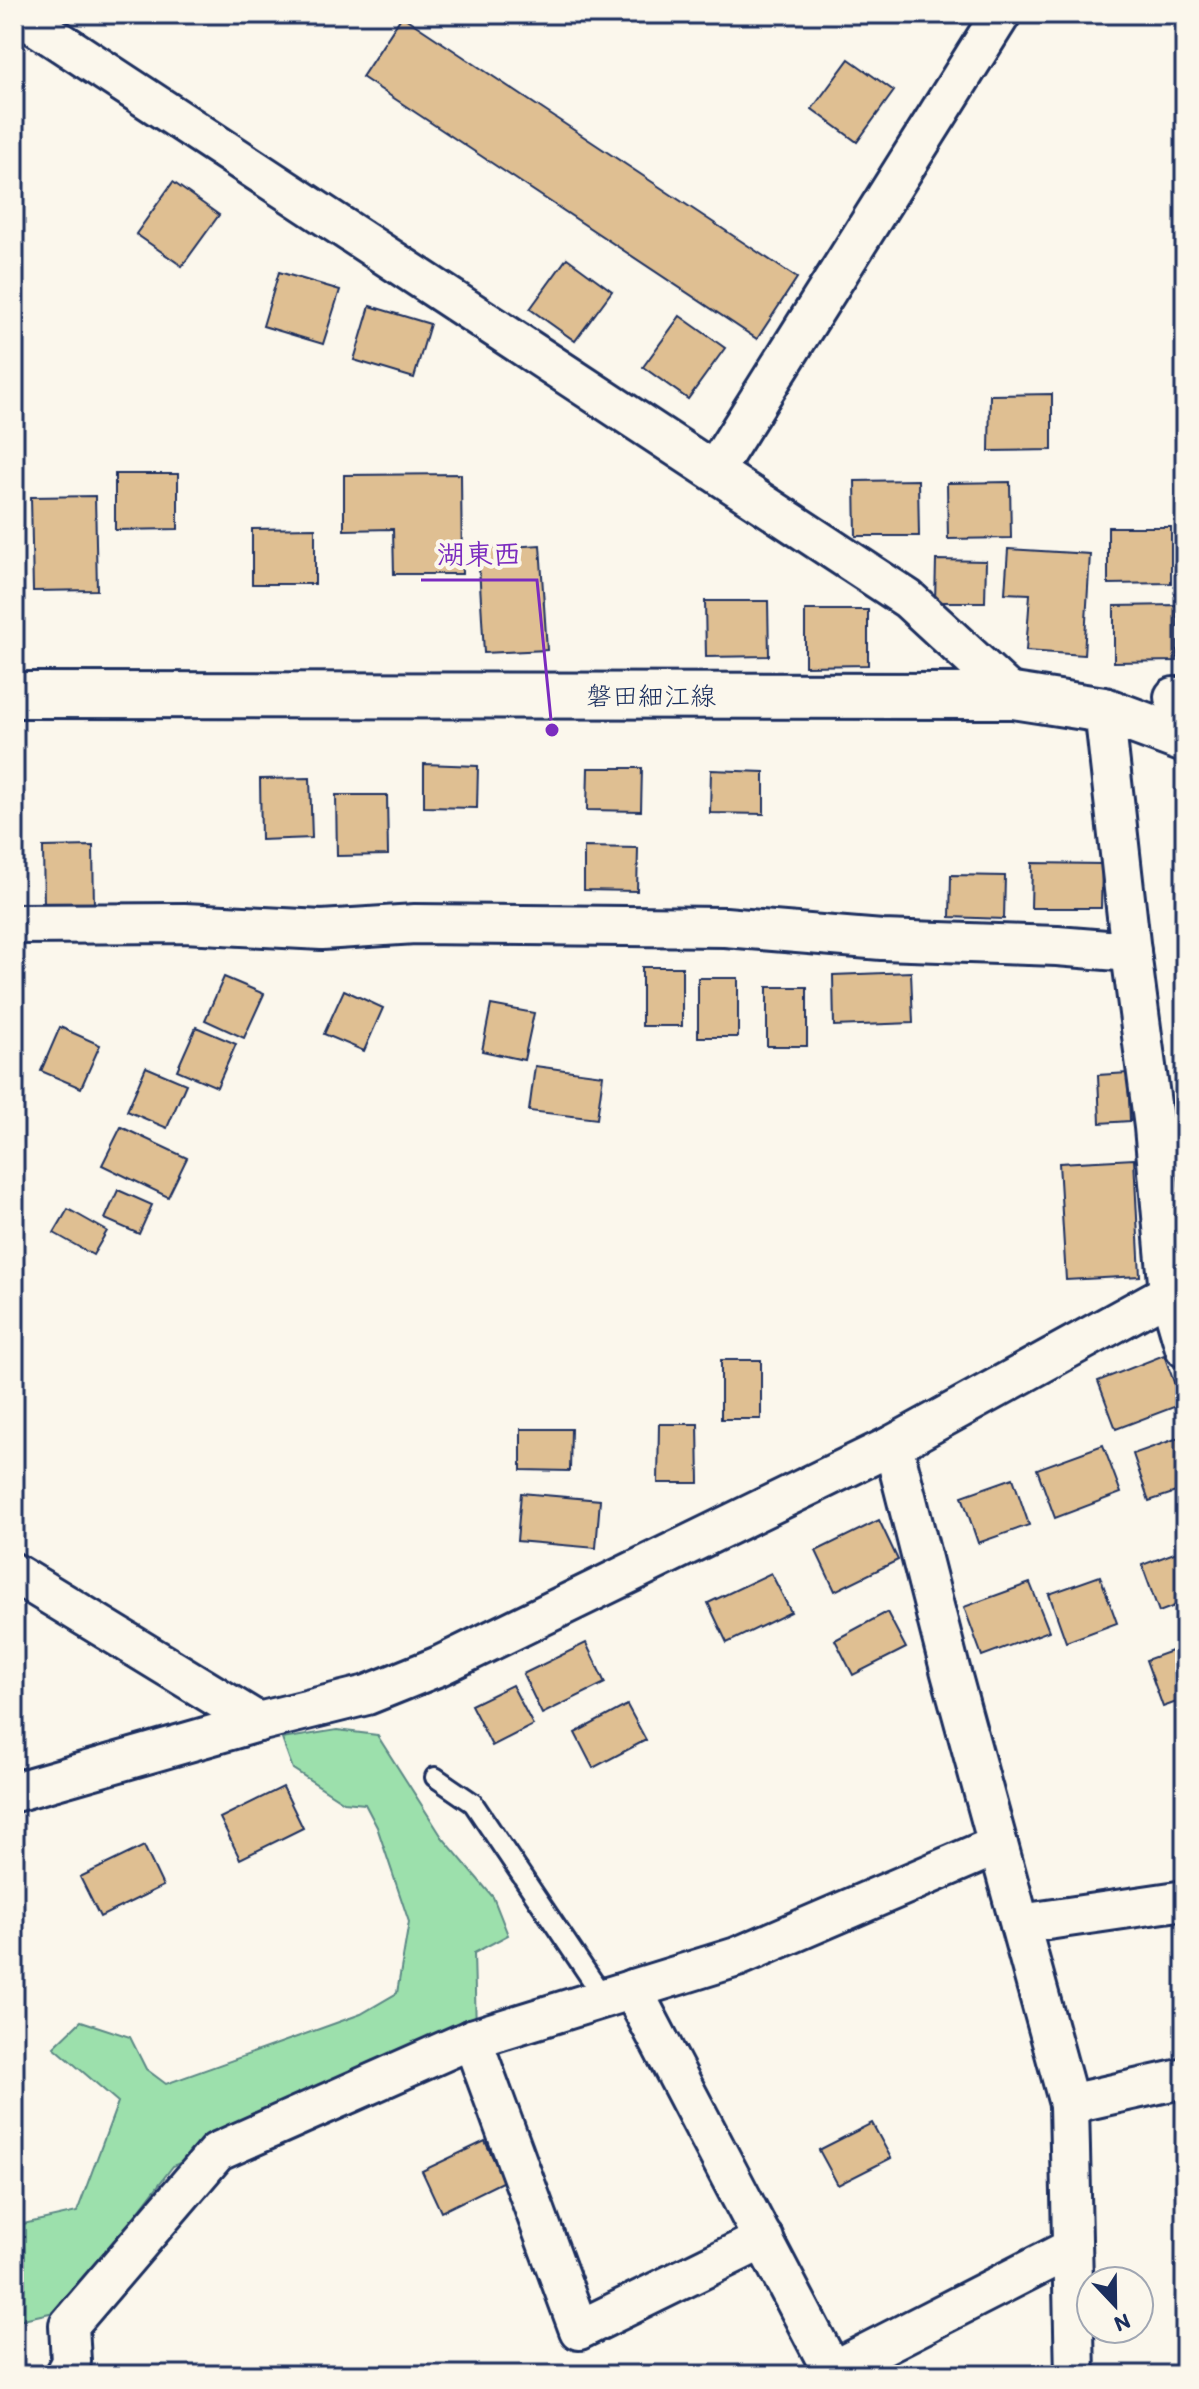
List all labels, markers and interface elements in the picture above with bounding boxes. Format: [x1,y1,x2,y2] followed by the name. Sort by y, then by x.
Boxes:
[421,528,537,580] callout: 湖東西
[437,537,521,571] text: 湖東西
[586,680,716,712] street label: 磐田細江線
[1075,2265,1155,2345] north arrow
[1110,2308,1134,2338] text: N

